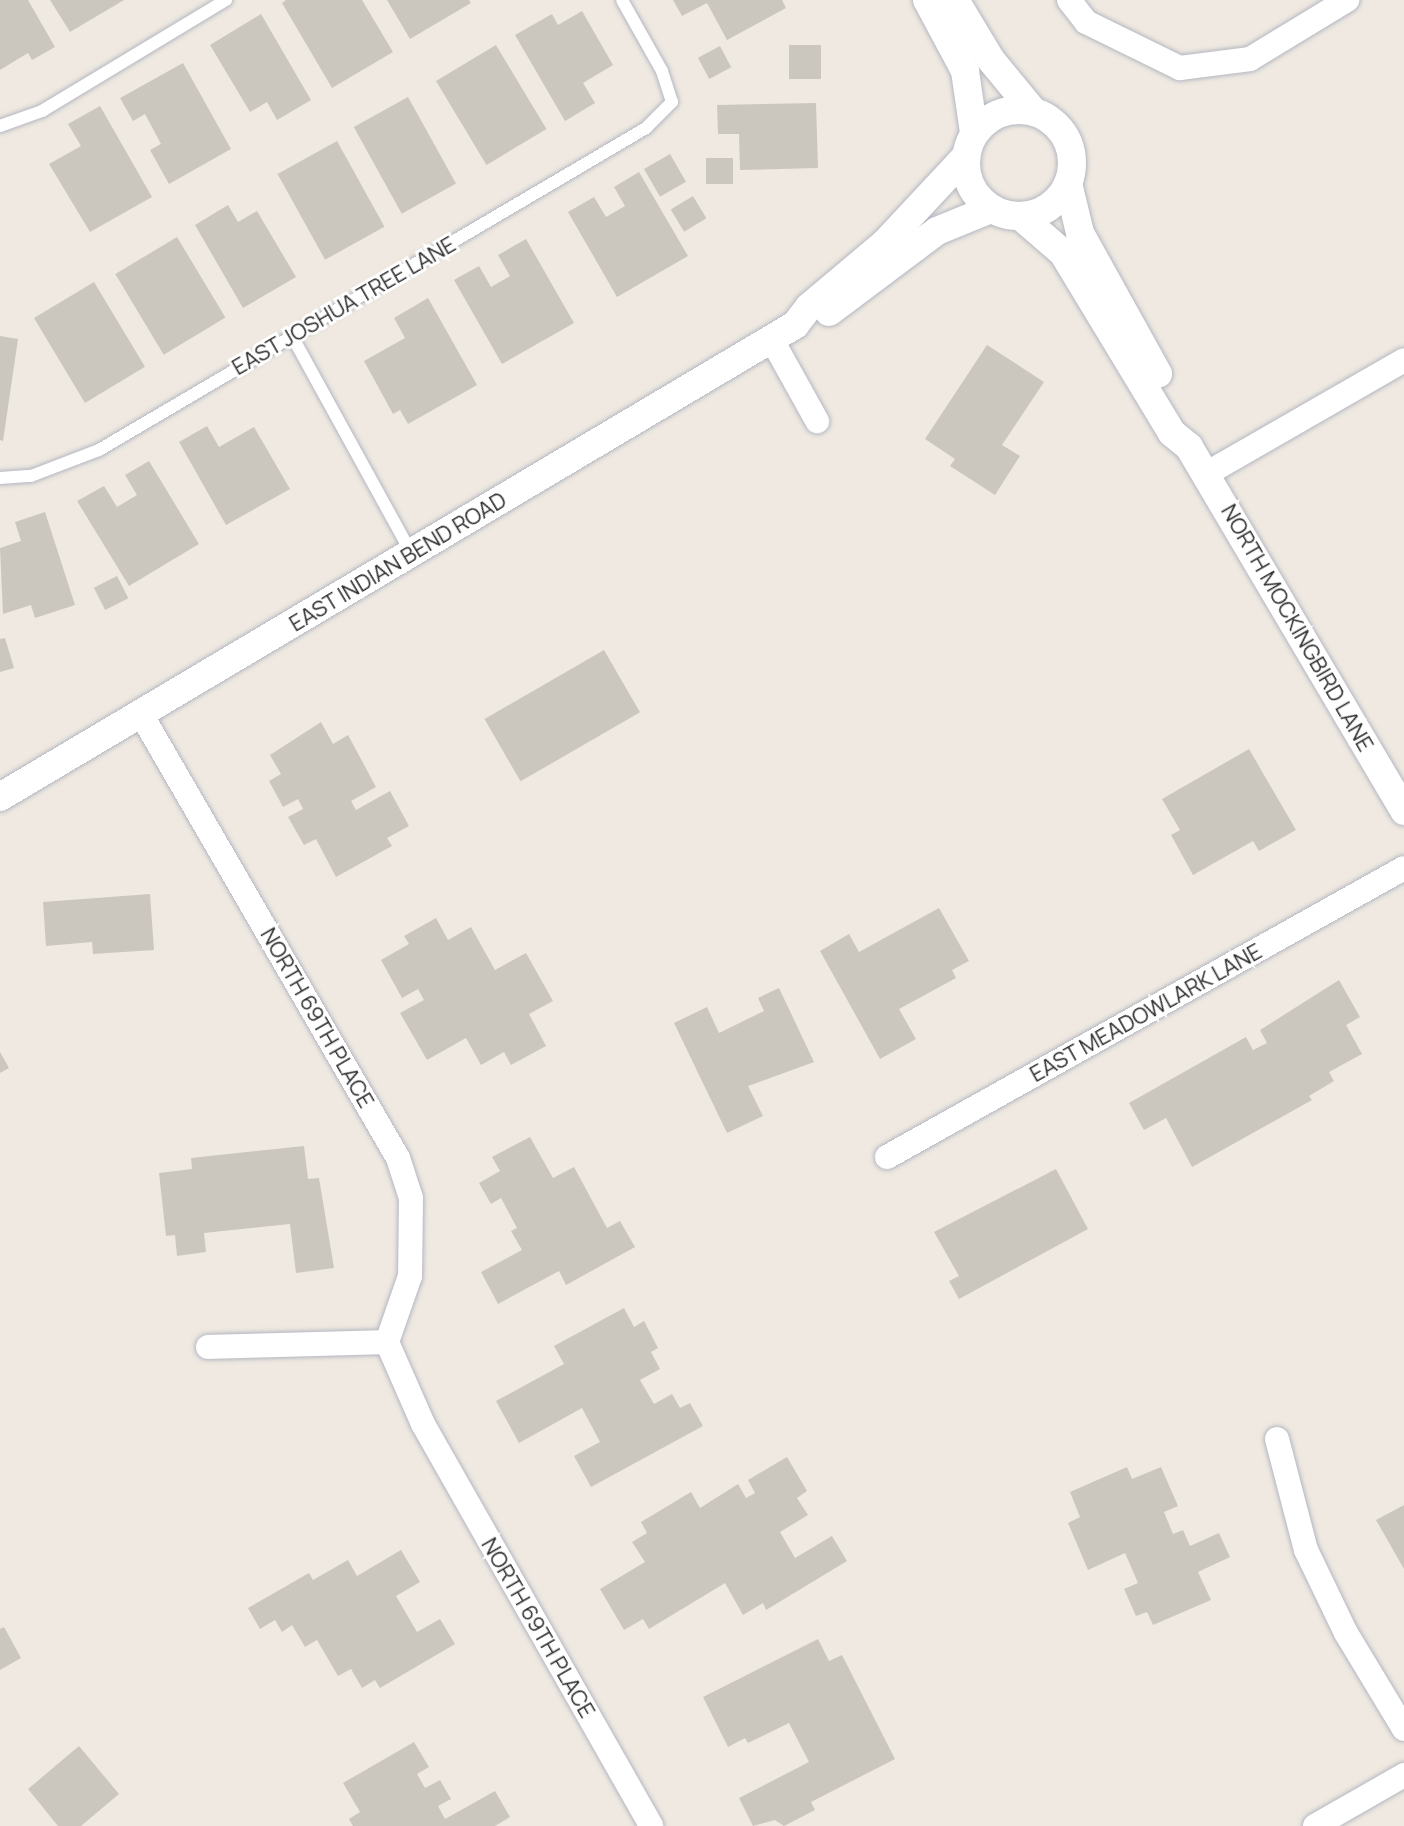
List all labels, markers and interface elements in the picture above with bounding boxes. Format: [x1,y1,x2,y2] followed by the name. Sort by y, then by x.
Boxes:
[227,231,461,381] street label: EAST JOSHUA TREE LANE
[285,487,511,637] street label: EAST INDIAN BEND ROAD
[1215,500,1379,756] street label: NORTH MOCKINGBIRD LANE
[255,923,379,1113] street label: NORTH 69TH PLACE
[1025,938,1267,1088] street label: EAST MEADOWLARK LANE
[476,1533,600,1723] street label: NORTH 69TH PLACE

